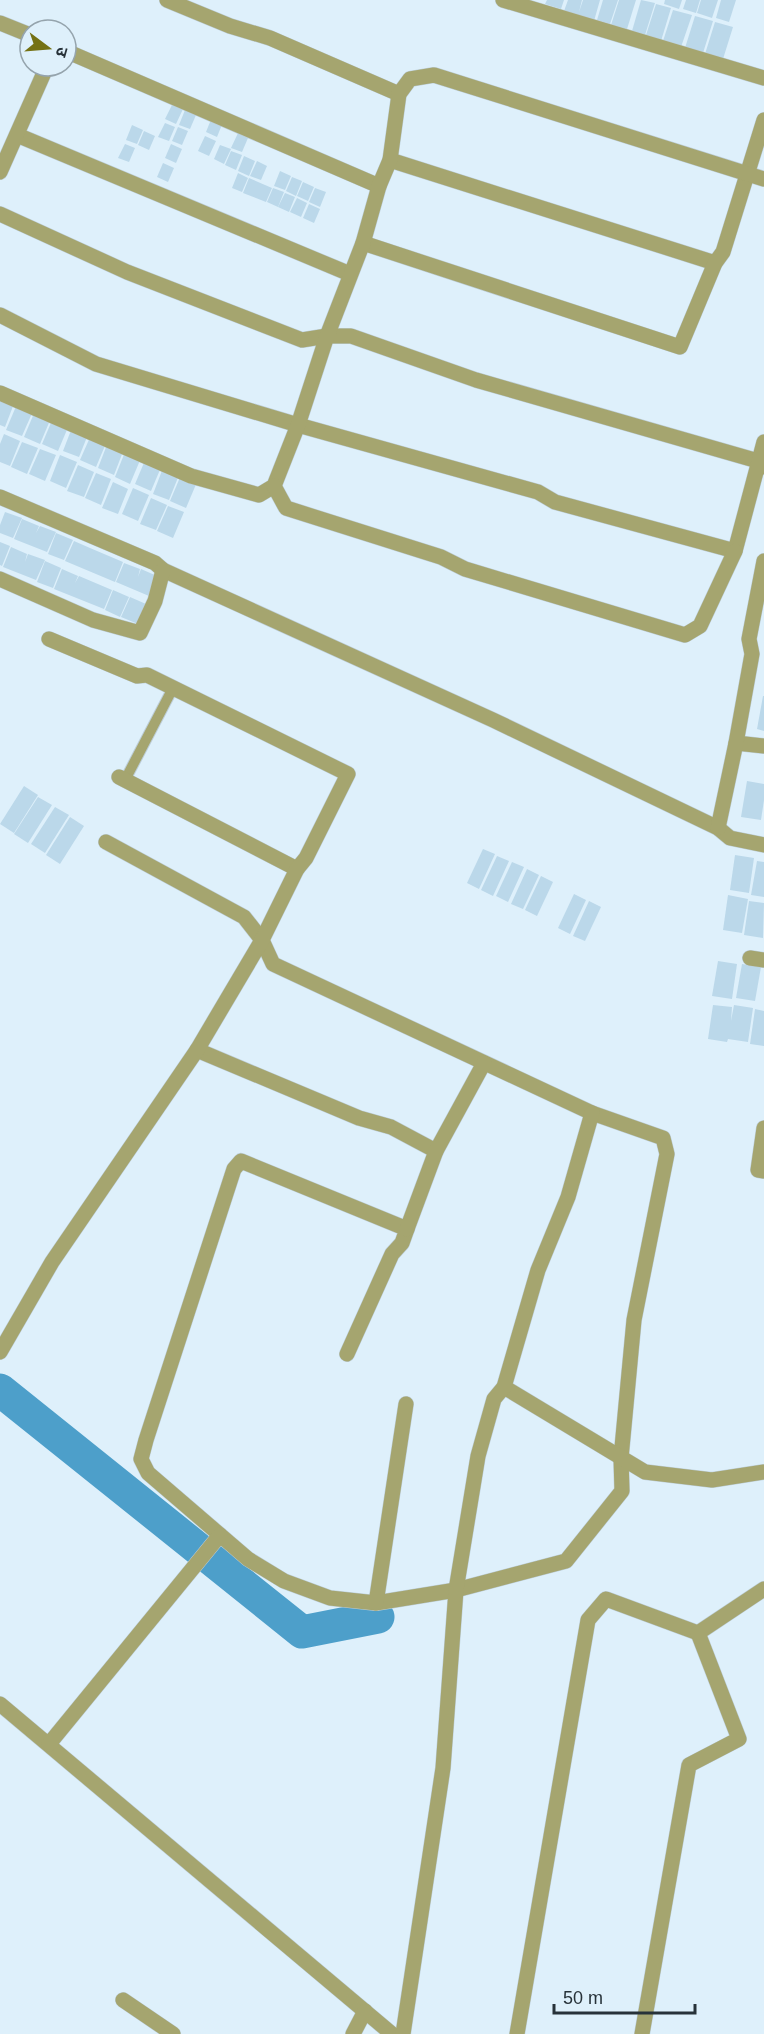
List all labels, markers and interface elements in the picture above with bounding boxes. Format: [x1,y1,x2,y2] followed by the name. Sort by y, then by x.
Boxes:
[18,18,78,78] north arrow
[52,45,71,59] text: उ
[554,1977,695,2015] scale bar
[563,1988,603,2008] text: 50 m

